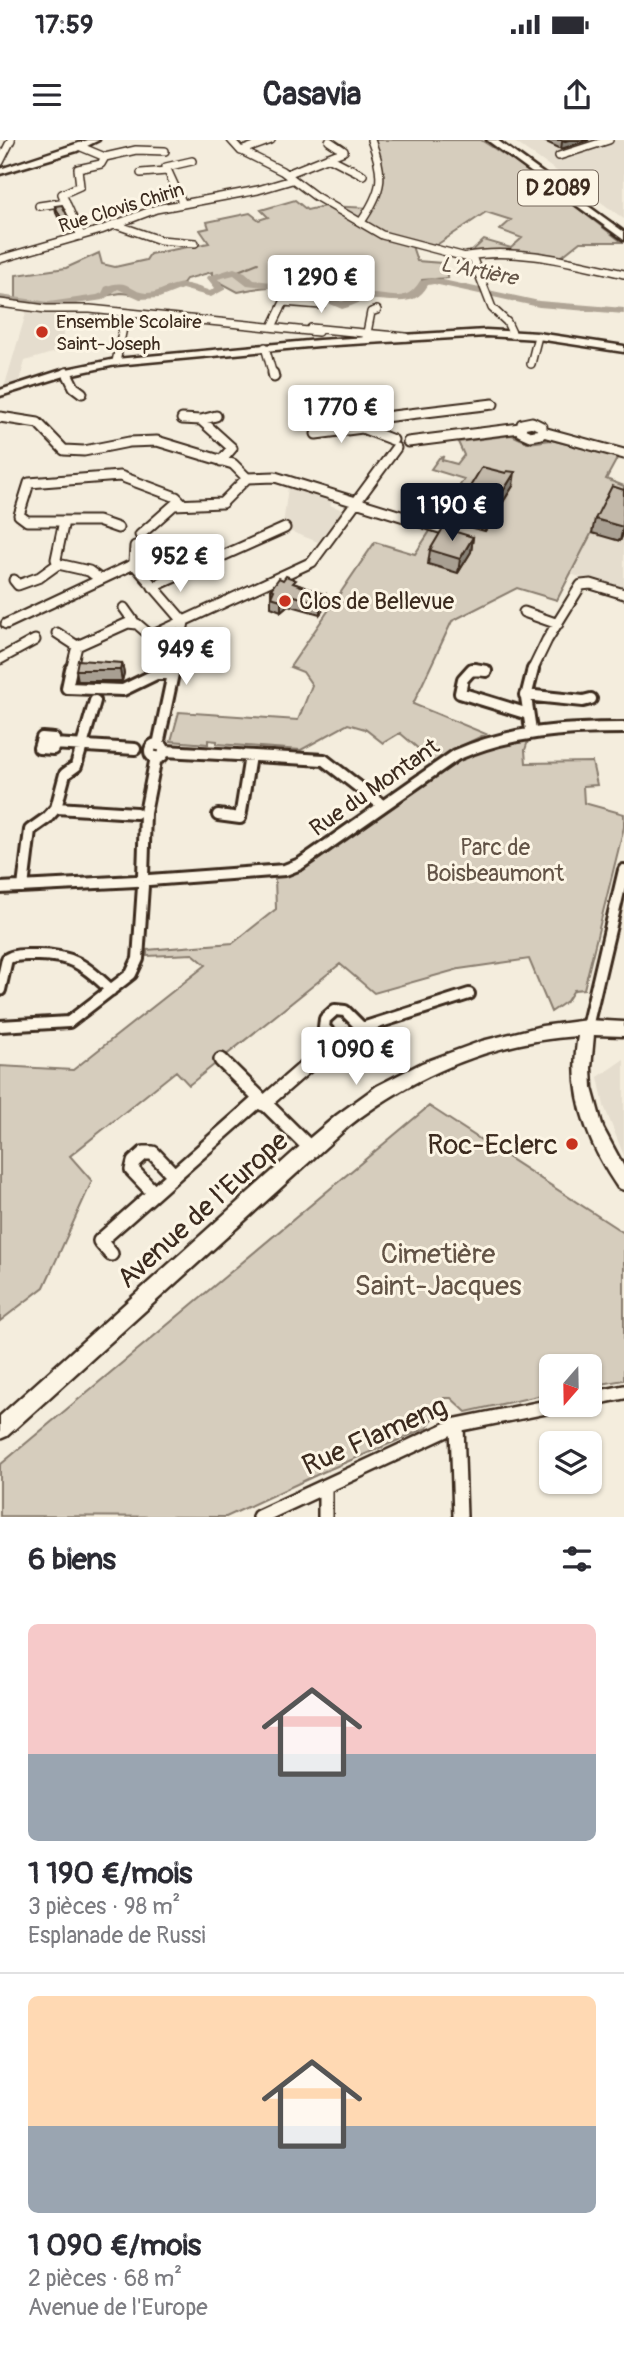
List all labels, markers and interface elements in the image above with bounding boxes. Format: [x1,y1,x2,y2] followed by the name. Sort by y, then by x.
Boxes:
[35,9,93,41] text: 17:59
[263,75,361,115] text: Casavia
[28,76,66,114] icon: menu
[558,76,596,114] icon: share
[518,170,598,206] road number: D 2089
[56,177,187,238] street label: Rue Clovis Chirin
[438,251,522,293] water label: L'Artière
[256,256,386,315] pin: 1 290 €
[284,263,358,292] text: 1 290 €
[56,310,202,356] place label: Ensemble Scolaire Saint-Joseph
[34,324,50,340] marker: Ensemble Scolaire Saint-Joseph
[276,386,406,445] pin: 1 770 €
[304,393,378,422] text: 1 770 €
[387,484,517,543] pin: 1 190 €
[417,491,487,520] text: 1 190 €
[131,534,229,594] pin: 952 €
[151,542,209,571] text: 952 €
[299,587,455,616] place label: Clos de Bellevue
[277,593,293,609] marker: Clos de Bellevue
[137,628,235,687] pin: 949 €
[157,635,215,664] text: 949 €
[304,732,445,843] street label: Rue du Montant
[426,833,565,888] park label: Parc de Boisbeaumont
[291,1028,421,1087] pin: 1 090 €
[317,1035,395,1064] text: 1 090 €
[110,1124,296,1296] street label: Avenue de l'Europe
[427,1128,558,1163] place label: Roc-Eclerc
[564,1136,580,1152] marker: Roc-Eclerc
[355,1237,522,1304] park label: Cimetière Saint-Jacques
[539,1354,602,1418] north arrow
[539,1354,602,1494] map controls
[297,1389,452,1484] street label: Rue Flameng
[539,1431,602,1494] button: layers
[558,1540,596,1578] icon: filters
[28,1541,116,1578] text: 6 biens
[249,1669,375,1795] icon: home
[28,1855,193,1892] text: 1 190 €/mois
[28,1892,180,1921] text: 3 pièces · 98 m²
[28,1921,206,1950] text: Esplanade de Russi
[249,2041,375,2167] icon: home
[28,2227,201,2264] text: 1 090 €/mois
[28,2264,182,2293] text: 2 pièces · 68 m²
[28,2293,208,2322] text: Avenue de l'Europe

